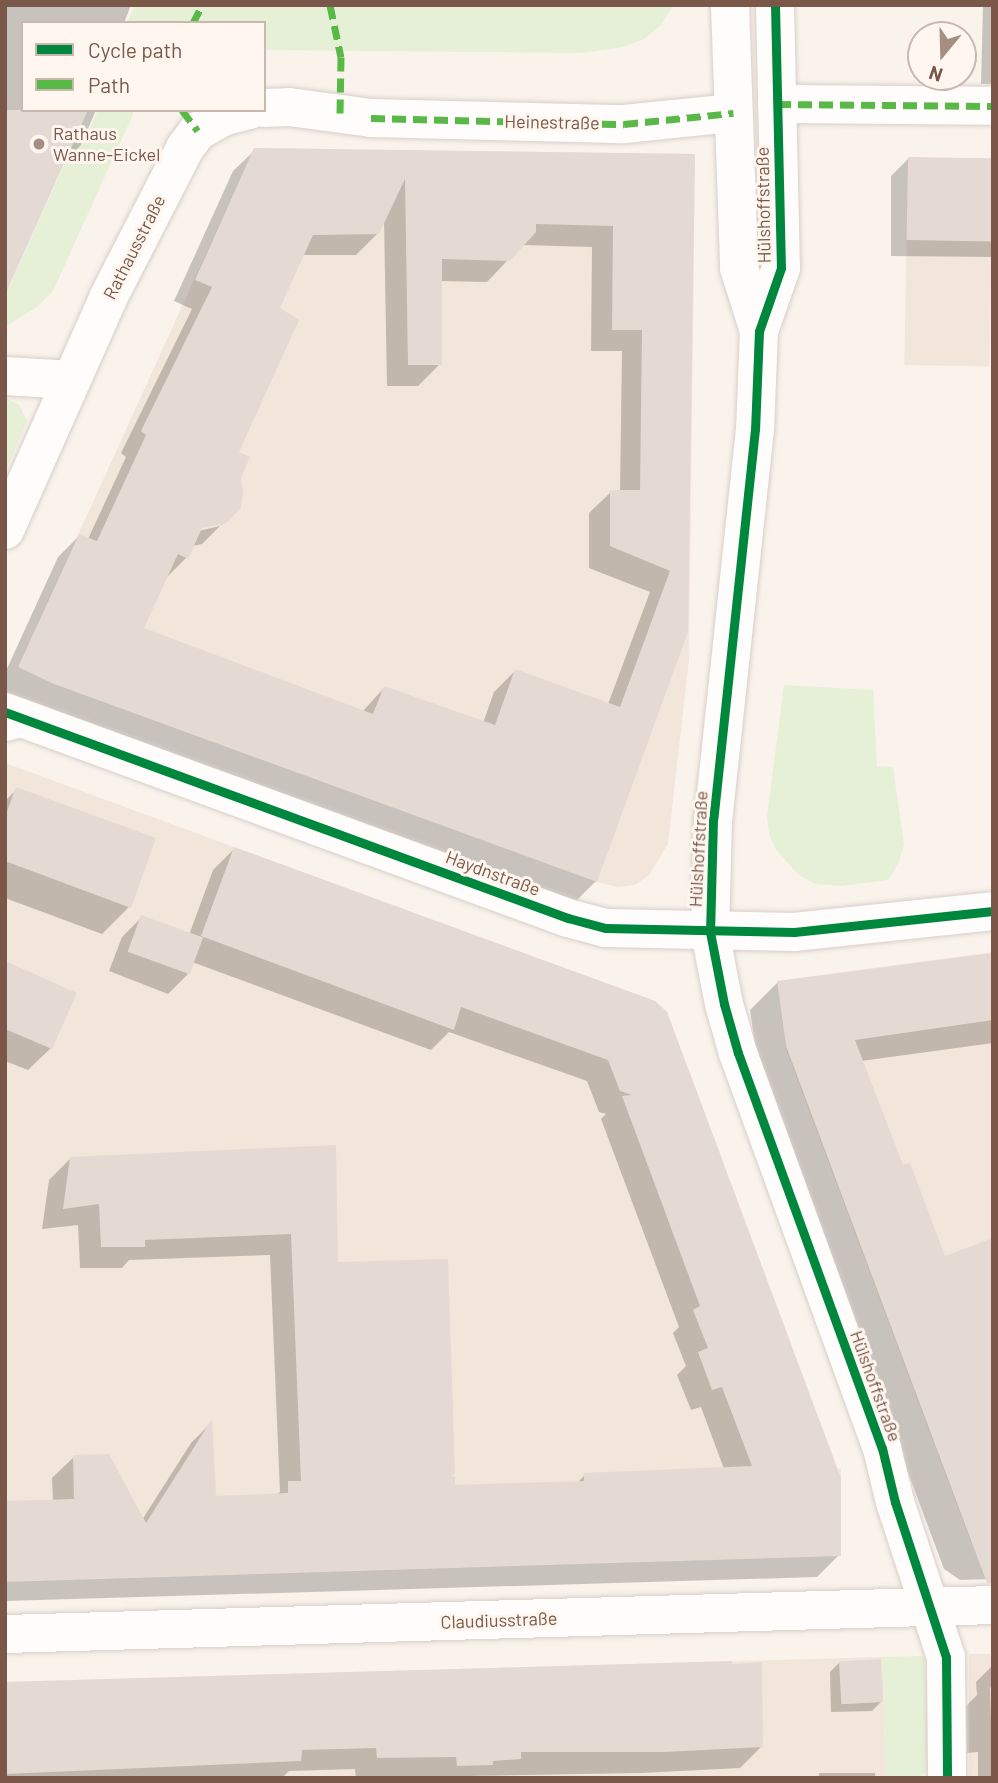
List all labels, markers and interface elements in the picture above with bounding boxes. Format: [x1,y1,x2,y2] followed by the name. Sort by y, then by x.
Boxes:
[21,21,266,112] legend
[907,21,977,91] north arrow
[88,37,182,62] text: Cycle path
[926,62,945,87] text: N
[88,72,130,97] text: Path
[504,110,600,134] street label: Heinestraße
[53,123,160,166] place label: Rathaus Wanne-Eickel
[31,136,47,152] marker: Rathaus Wanne-Eickel
[751,147,775,263] street label: Hülshoffstraße
[98,191,170,303] street label: Rathausstraße
[684,790,712,908] street label: Hülshoffstraße
[443,846,543,900] street label: Haydnstraße
[846,1328,906,1444] street label: Hülshoffstraße
[440,1607,558,1633] street label: Claudiusstraße

